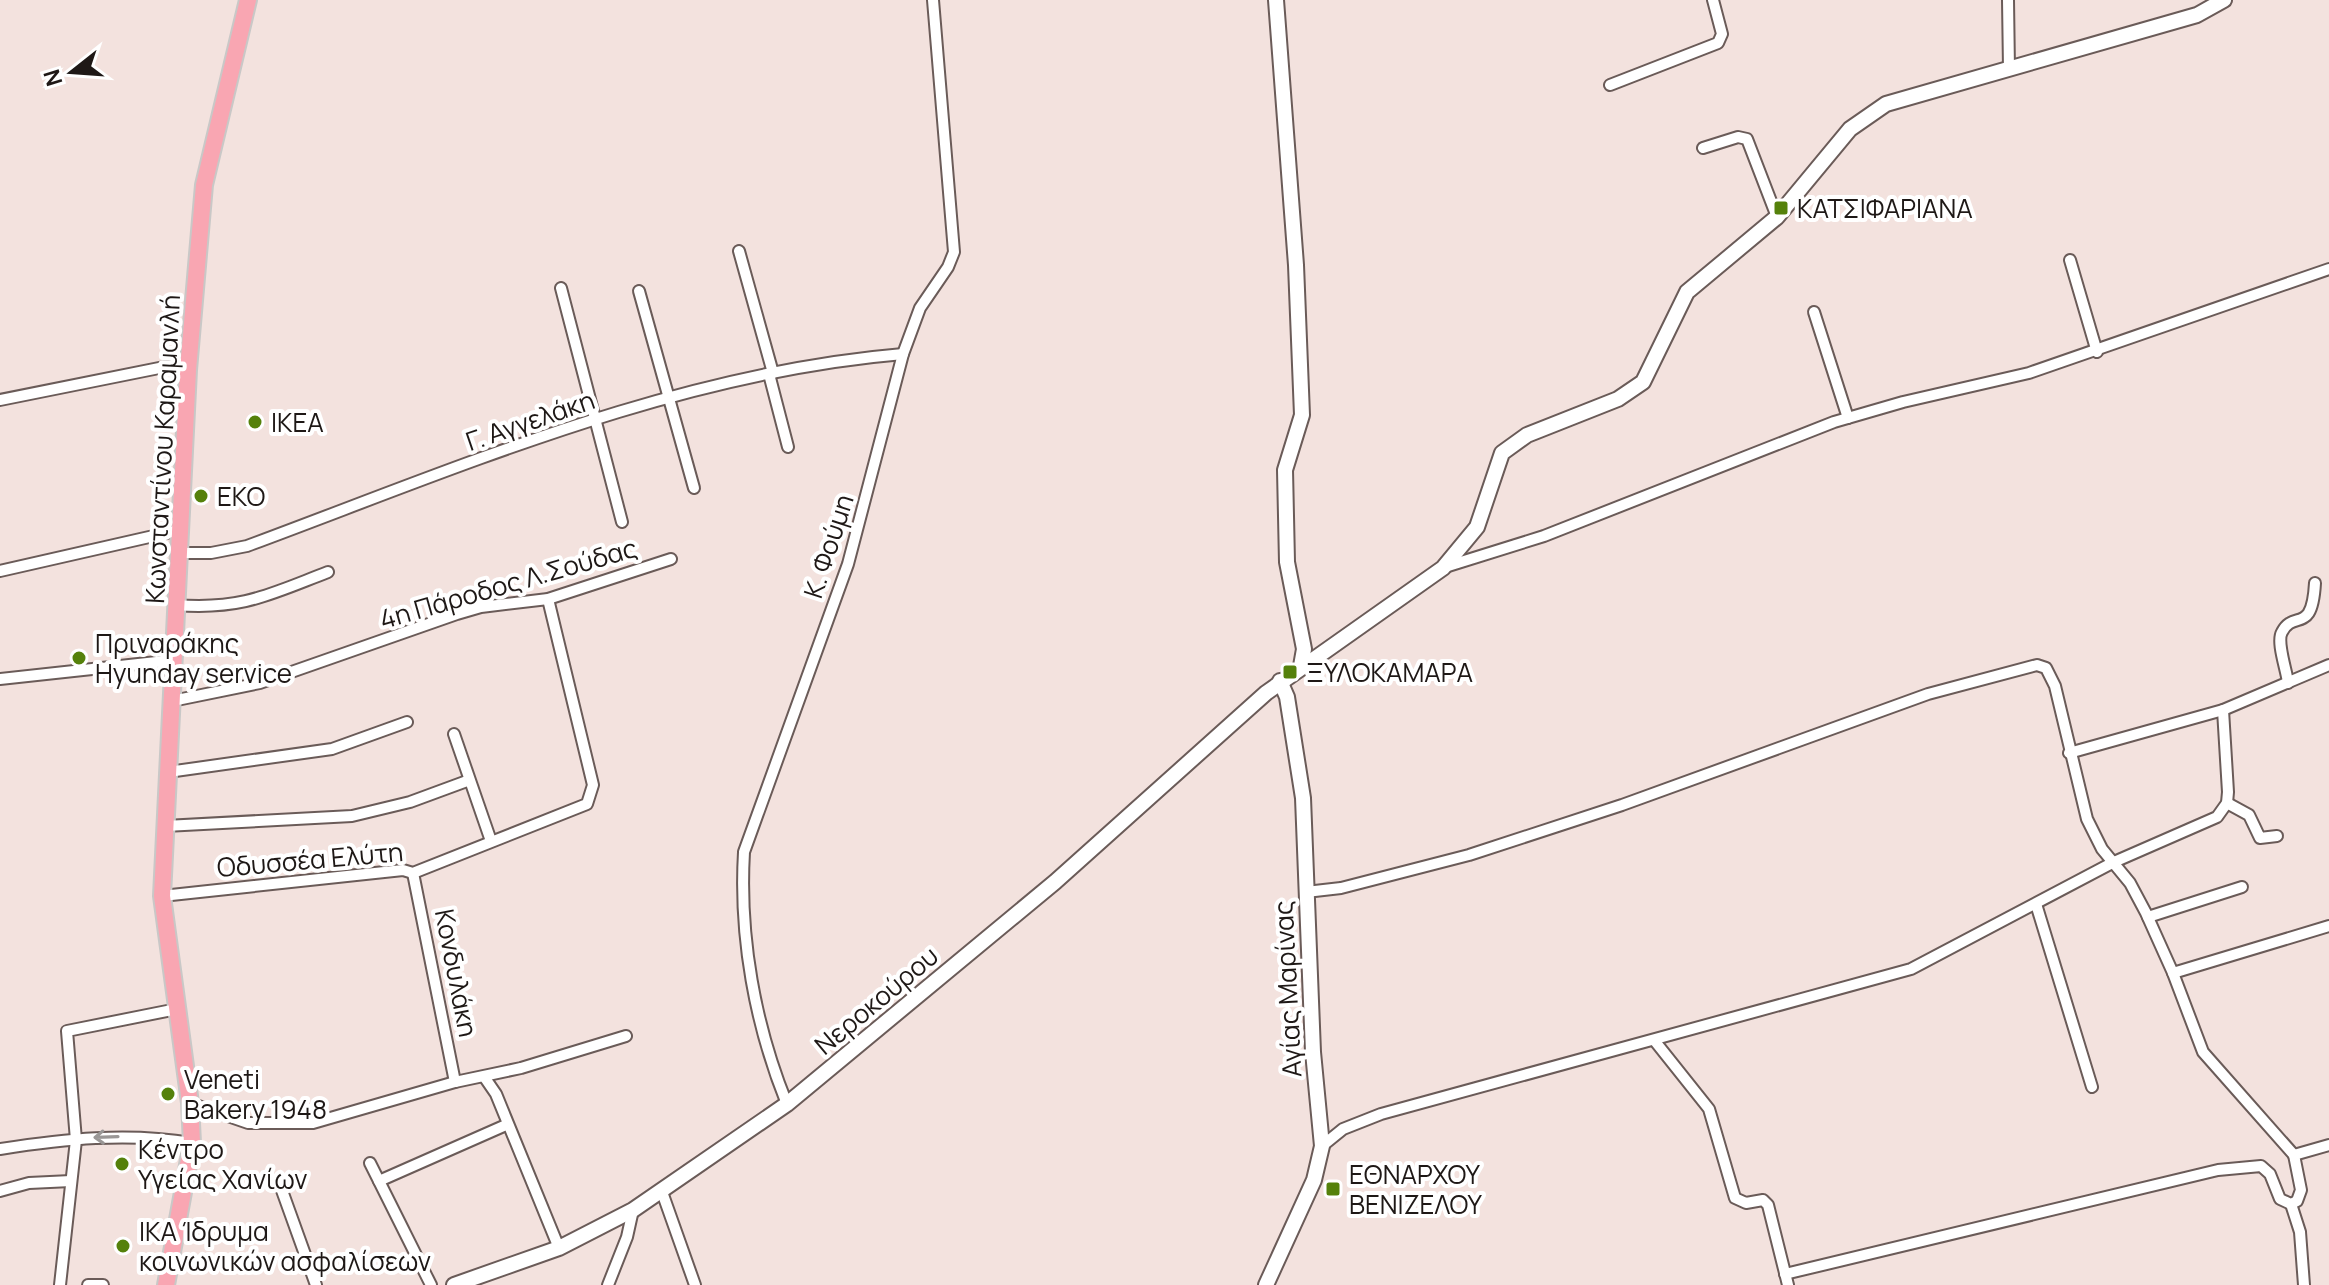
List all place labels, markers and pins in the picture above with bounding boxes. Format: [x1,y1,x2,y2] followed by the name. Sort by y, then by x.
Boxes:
[1797,190,1973,226] place label: ΚΑΤΣΙΦΑΡΙΑΝΑ
[1772,199,1790,217] marker: ΚΑΤΣΙΦΑΡΙΑΝΑ
[271,404,324,440] place label: IKEA
[246,413,264,431] marker: IKEA
[217,478,265,514] place label: EKO
[192,487,210,505] marker: EKO
[95,625,292,691] place label: Πριναράκης Hyunday service
[70,649,88,667] marker: Πριναράκης Hyunday service
[1306,654,1473,690] place label: ΞΥΛΟΚΑΜΑΡΑ
[1281,663,1299,681] marker: ΞΥΛΟΚΑΜΑΡΑ
[184,1061,327,1127] place label: Veneti Bakery 1948
[159,1085,177,1103] marker: Veneti Bakery 1948
[138,1131,307,1197] place label: Κέντρο Υγείας Χανίων
[113,1155,131,1173] marker: Κέντρο Υγείας Χανίων
[1349,1156,1483,1222] place label: ΕΘΝΑΡΧΟΥ ΒΕΝΙΖΕΛΟΥ
[1324,1180,1342,1198] marker: ΕΘΝΑΡΧΟΥ ΒΕΝΙΖΕΛΟΥ
[139,1213,431,1279] place label: ΙΚΑ Ίδρυμα κοινωνικών ασφαλίσεων
[114,1237,132,1255] marker: ΙΚΑ Ίδρυμα κοινωνικών ασφαλίσεων

